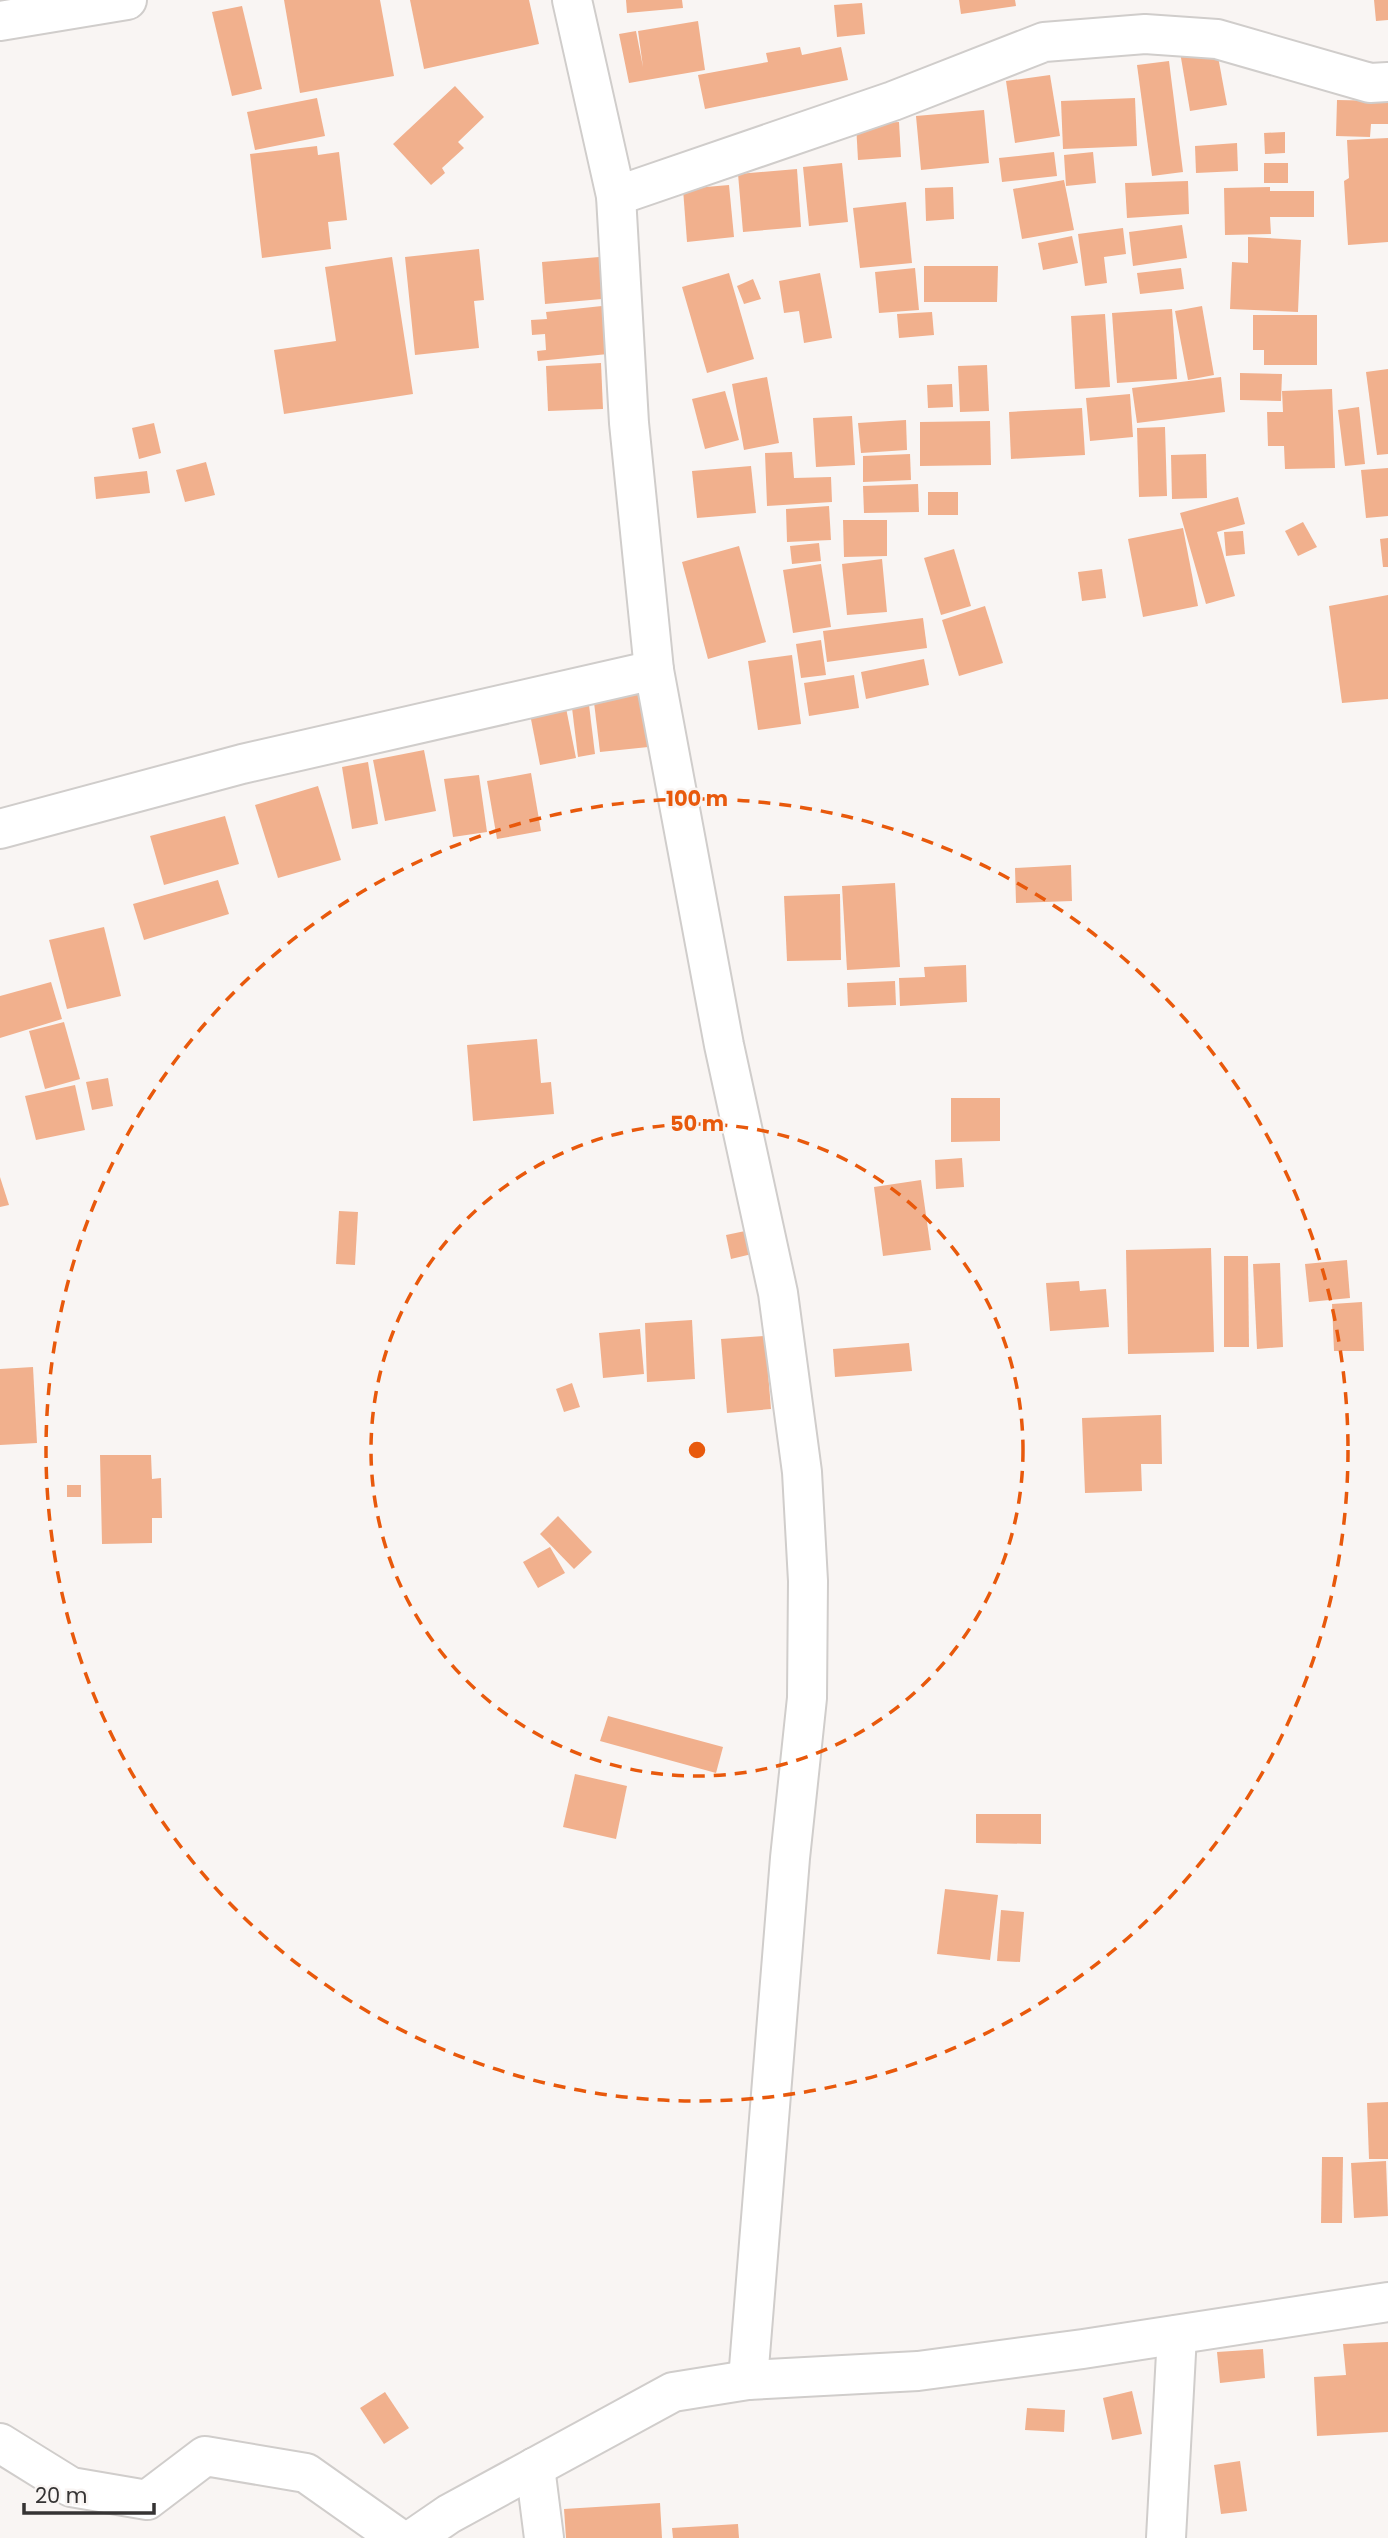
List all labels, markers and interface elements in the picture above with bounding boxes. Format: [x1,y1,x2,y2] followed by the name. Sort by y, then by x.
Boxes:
[666,784,728,813] text: 100 m
[670,1109,724,1138] text: 50 m
[685,1438,709,1462] centre of rings
[24,2472,154,2516] scale bar
[35,2481,88,2510] text: 20 m

